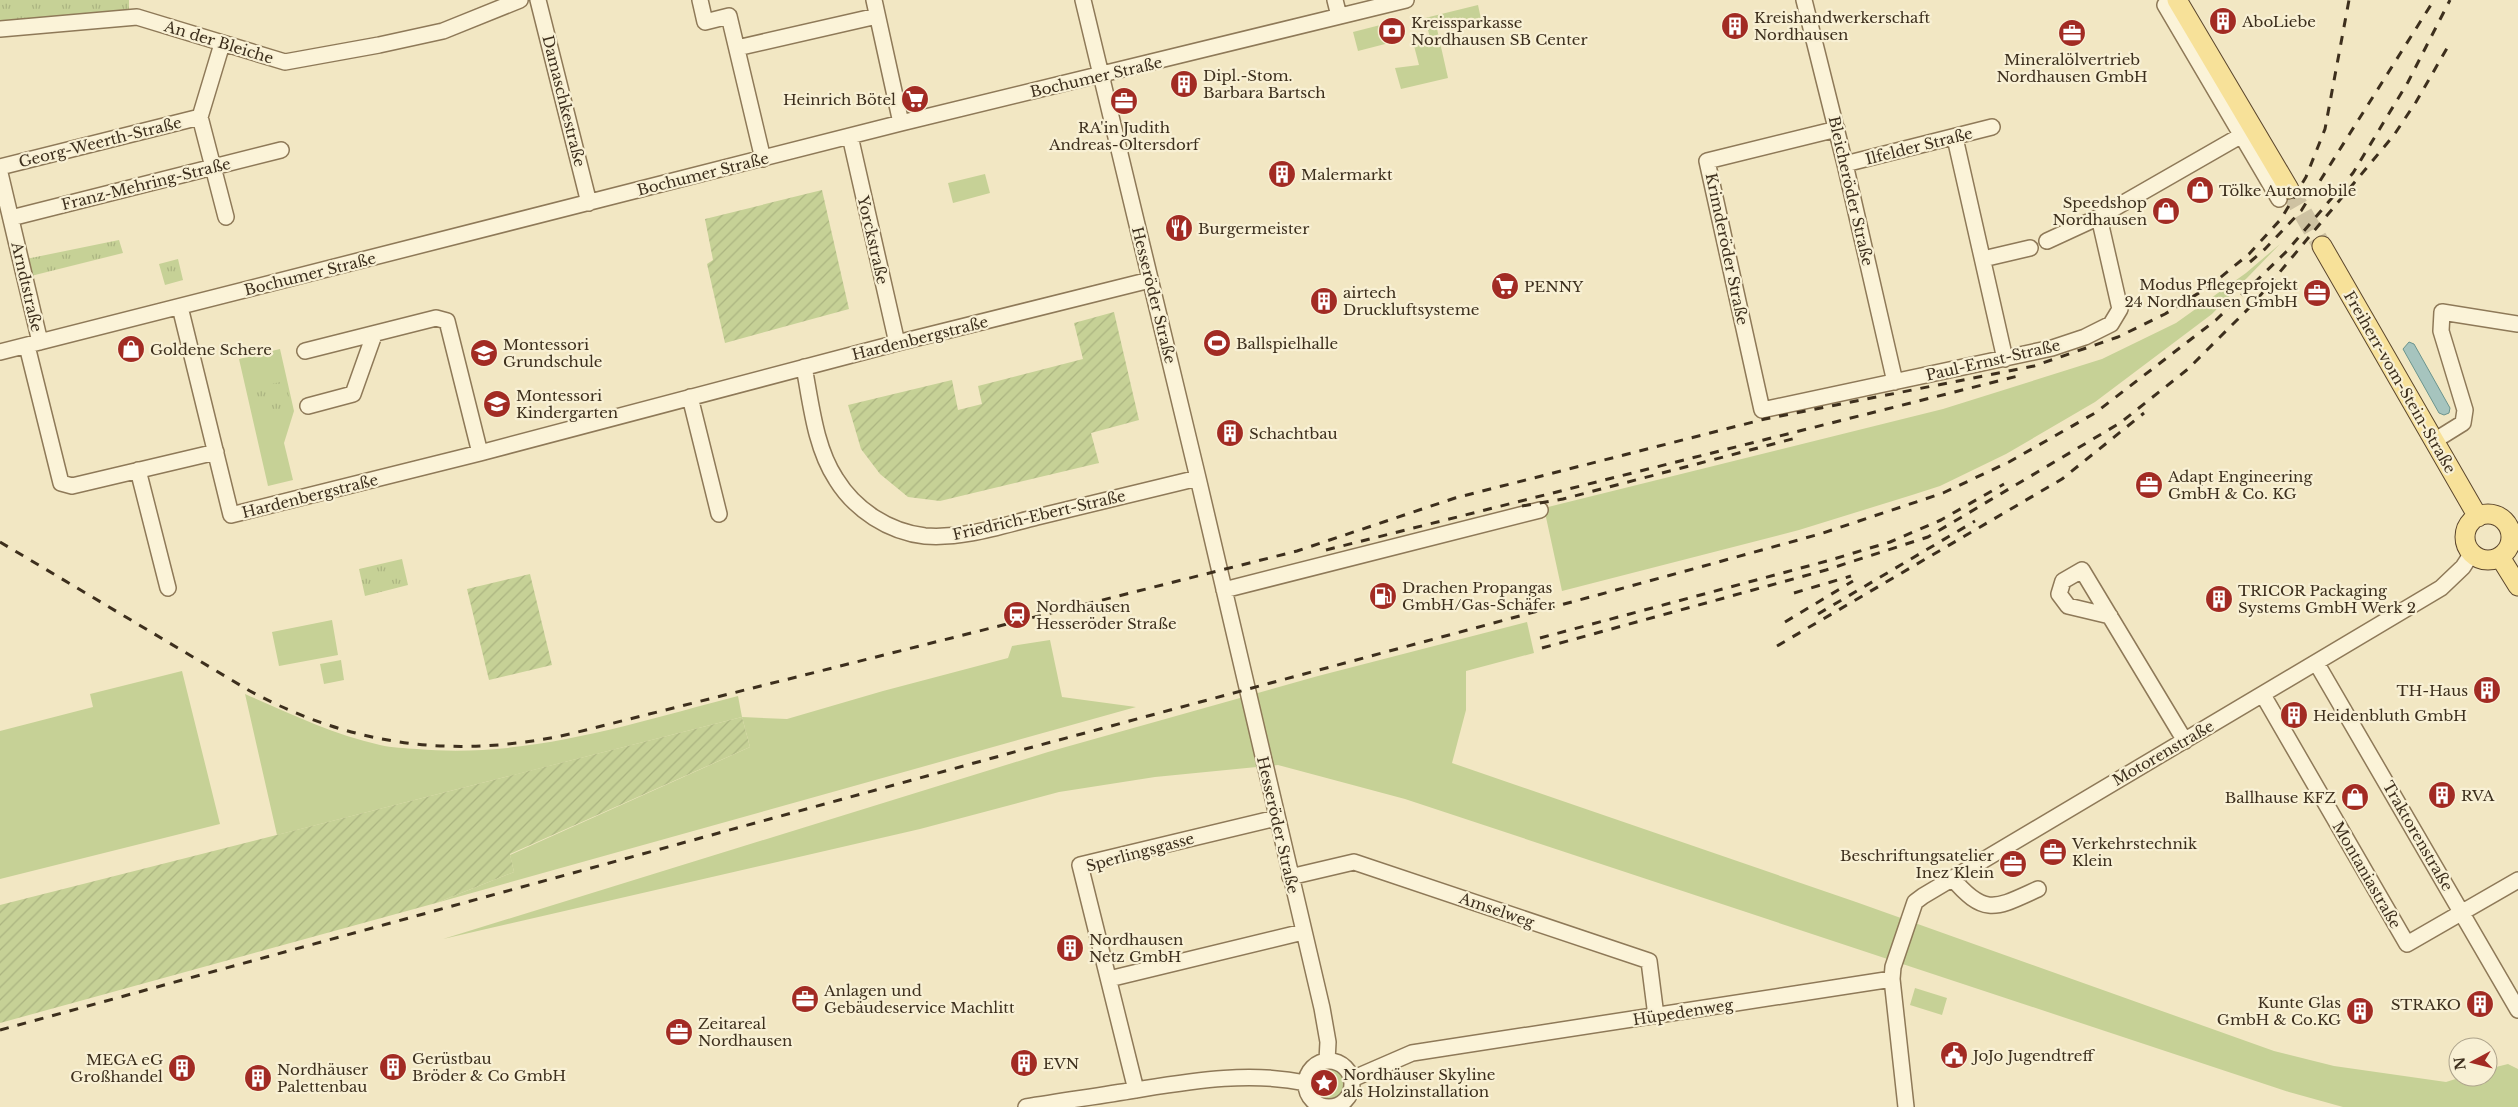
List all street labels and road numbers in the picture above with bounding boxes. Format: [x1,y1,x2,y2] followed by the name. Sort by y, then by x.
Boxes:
[161,16,276,68] street label: An der Bleiche
[538,33,590,169] street label: Damaschkestraße
[1028,53,1164,101] street label: Bochumer Straße
[17,113,183,171] street label: Georg-Weerth-Straße
[1825,114,1877,268] street label: Bleicheröder Straße
[1863,123,1975,169] street label: Ilfelder Straße
[635,148,771,200] street label: Bochumer Straße
[59,154,233,214] street label: Franz-Mehring-Straße
[1702,171,1752,327] street label: Krimderöder Straße
[853,193,892,286] street label: Yorckstraße
[1128,225,1180,365] street label: Hesseröder Straße
[7,239,47,334] street label: Arndtstraße
[242,248,378,300] street label: Bochumer Straße
[2340,287,2460,477] street label: Freiherr-vom-Stein-Straße
[850,312,990,364] street label: Hardenbergstraße
[1924,335,2062,385] street label: Paul-Ernst-Straße
[240,470,380,522] street label: Hardenbergstraße
[951,486,1127,544] street label: Friedrich-Ebert-Straße
[2109,716,2217,790] street label: Motorenstraße
[1253,754,1303,896] street label: Hesseröder Straße
[2379,778,2457,894] street label: Traktorenstraße
[2329,818,2405,932] street label: Montaniastraße
[1084,828,1196,876] street label: Sperlingsgasse
[1456,888,1538,932] street label: Amselweg
[1631,995,1735,1029] street label: Hüpedenweg

